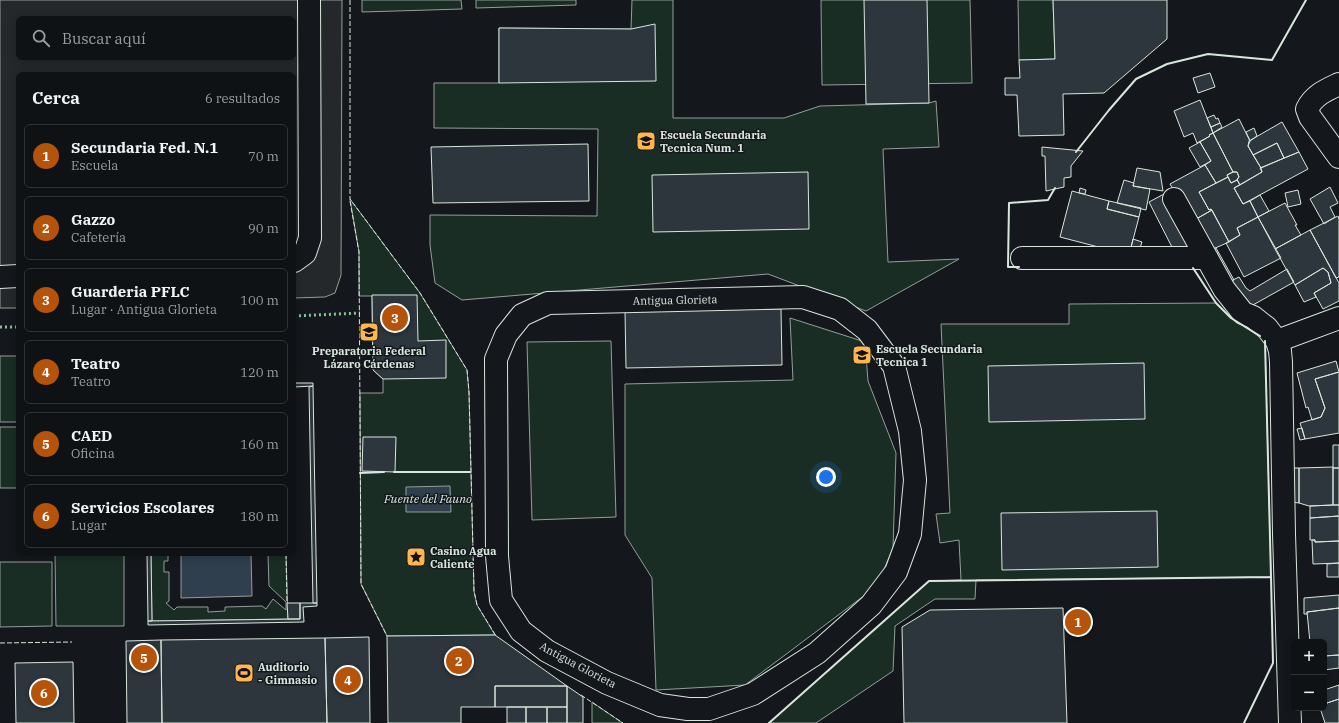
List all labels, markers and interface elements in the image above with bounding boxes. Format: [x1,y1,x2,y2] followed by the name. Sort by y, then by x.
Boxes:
[16,16,296,60] search box
[30,27,52,49] icon: search
[62,29,146,48] text: Buscar aquí
[32,87,80,109] text: Cerca
[205,90,280,107] text: 6 resultados
[660,128,767,155] place label: Escuela Secundaria Tecnica Num. 1
[635,130,657,152] school or university icon: Escuela Secundaria Tecnica Num. 1
[71,138,218,157] text: Secundaria Fed. N.1
[42,148,50,165] text: 1
[248,148,279,165] text: 70 m
[71,157,118,174] text: Escuela
[71,210,115,229] text: Gazzo
[42,220,50,237] text: 2
[248,220,279,237] text: 90 m
[71,229,126,246] text: Cafetería
[71,282,189,301] text: Guarderia PFLC
[42,292,50,309] text: 3
[240,292,279,309] text: 100 m
[632,292,718,308] street label: Antigua Glorieta
[71,301,217,318] text: Lugar · Antigua Glorieta
[382,303,408,333] pin: 3
[358,321,380,343] school or university icon: Preparatoria Federal Lázaro Cárdenas
[876,342,983,369] place label: Escuela Secundaria Tecnica 1
[312,344,426,371] place label: Preparatoria Federal Lázaro Cárdenas
[851,344,873,366] school or university icon: Escuela Secundaria Tecnica 1
[71,354,120,373] text: Teatro
[42,364,50,381] text: 4
[240,364,279,381] text: 120 m
[71,373,111,390] text: Teatro
[71,426,112,445] text: CAED
[42,436,50,453] text: 5
[240,436,279,453] text: 160 m
[71,445,115,462] text: Oficina
[816,467,836,487] your location
[383,491,472,506] water label: Fuente del Fauno
[71,498,214,517] text: Servicios Escolares
[42,508,50,525] text: 6
[240,508,279,525] text: 180 m
[71,517,107,534] text: Lugar
[430,544,496,571] place label: Casino Agua Caliente
[405,546,427,568] place icon: Casino Agua Caliente
[1065,607,1091,637] pin: 1
[537,639,619,691] street label: Antigua Glorieta
[1291,639,1327,711] map controls
[1291,639,1327,675] button: +
[131,643,157,673] pin: 5
[446,646,472,676] pin: 2
[258,660,317,687] place label: Auditorio - Gimnasio
[233,662,255,684] sports icon: Auditorio - Gimnasio
[335,665,361,695] pin: 4
[1291,675,1327,711] button: −
[31,678,57,708] pin: 6

